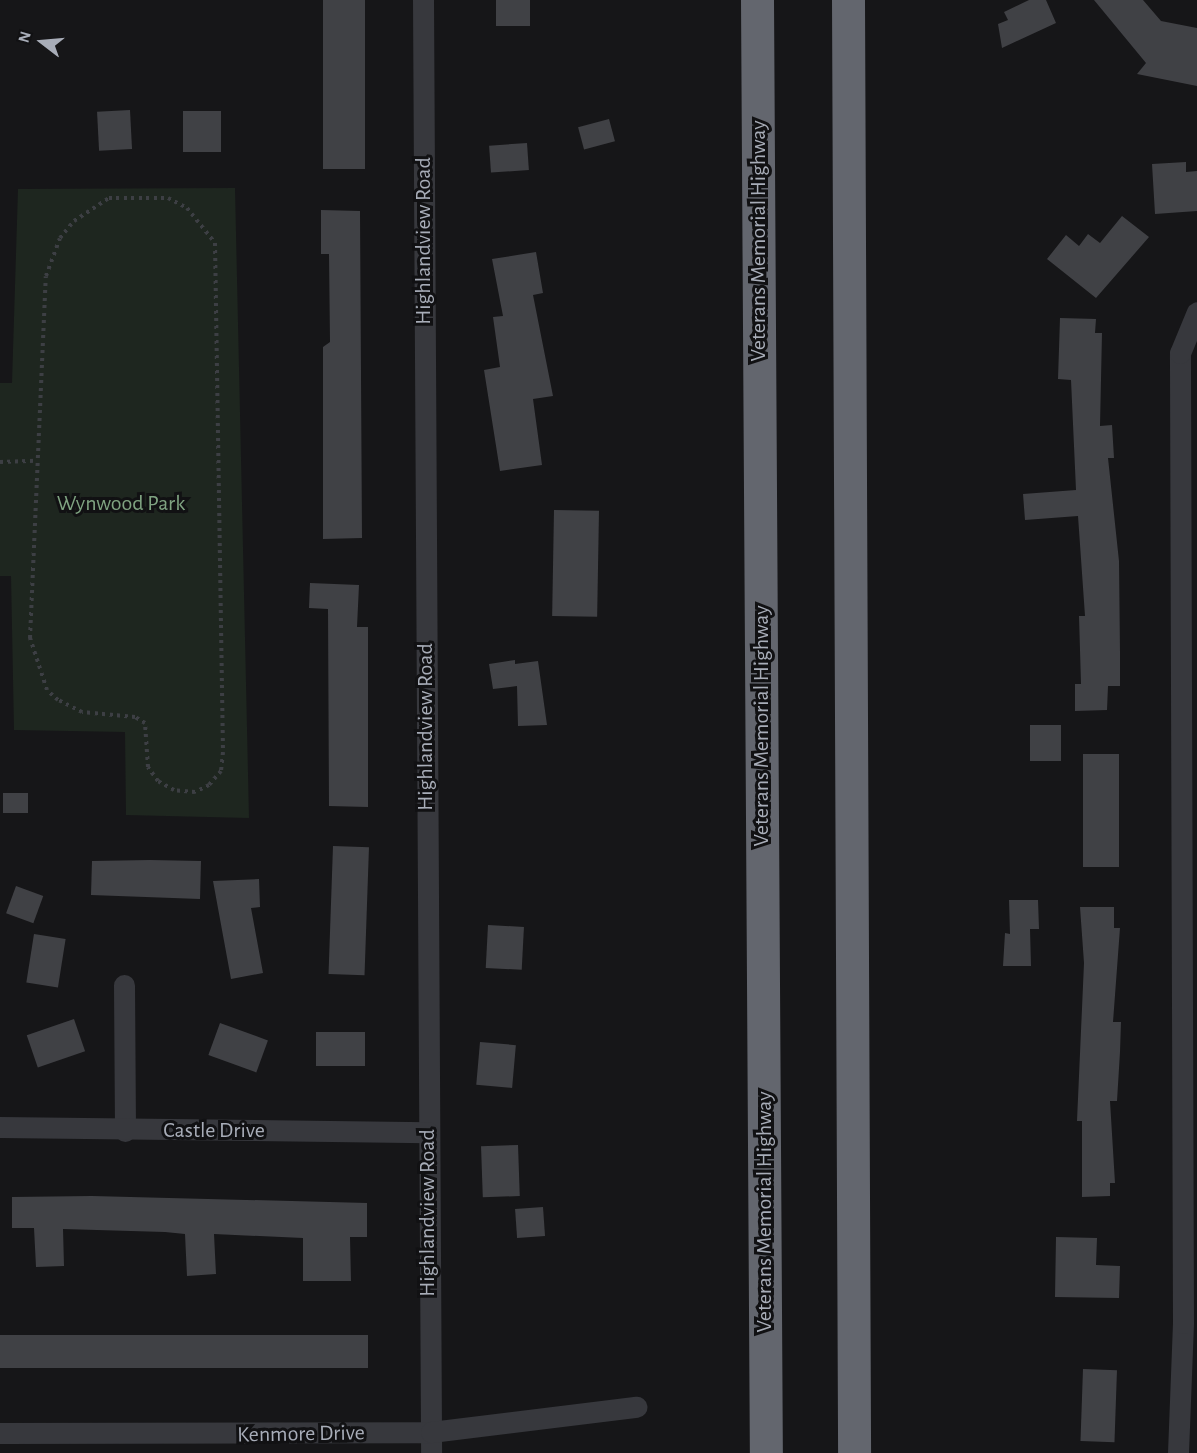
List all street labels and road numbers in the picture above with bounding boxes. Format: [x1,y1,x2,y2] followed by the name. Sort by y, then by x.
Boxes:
[746,120,772,362] street label: Veterans Memorial Highway
[411,157,437,325] street label: Highlandview Road
[749,605,775,847] street label: Veterans Memorial Highway
[413,643,439,811] street label: Highlandview Road
[752,1091,778,1333] street label: Veterans Memorial Highway
[163,1118,265,1144] street label: Castle Drive
[415,1129,441,1297] street label: Highlandview Road
[237,1420,365,1448] street label: Kenmore Drive

